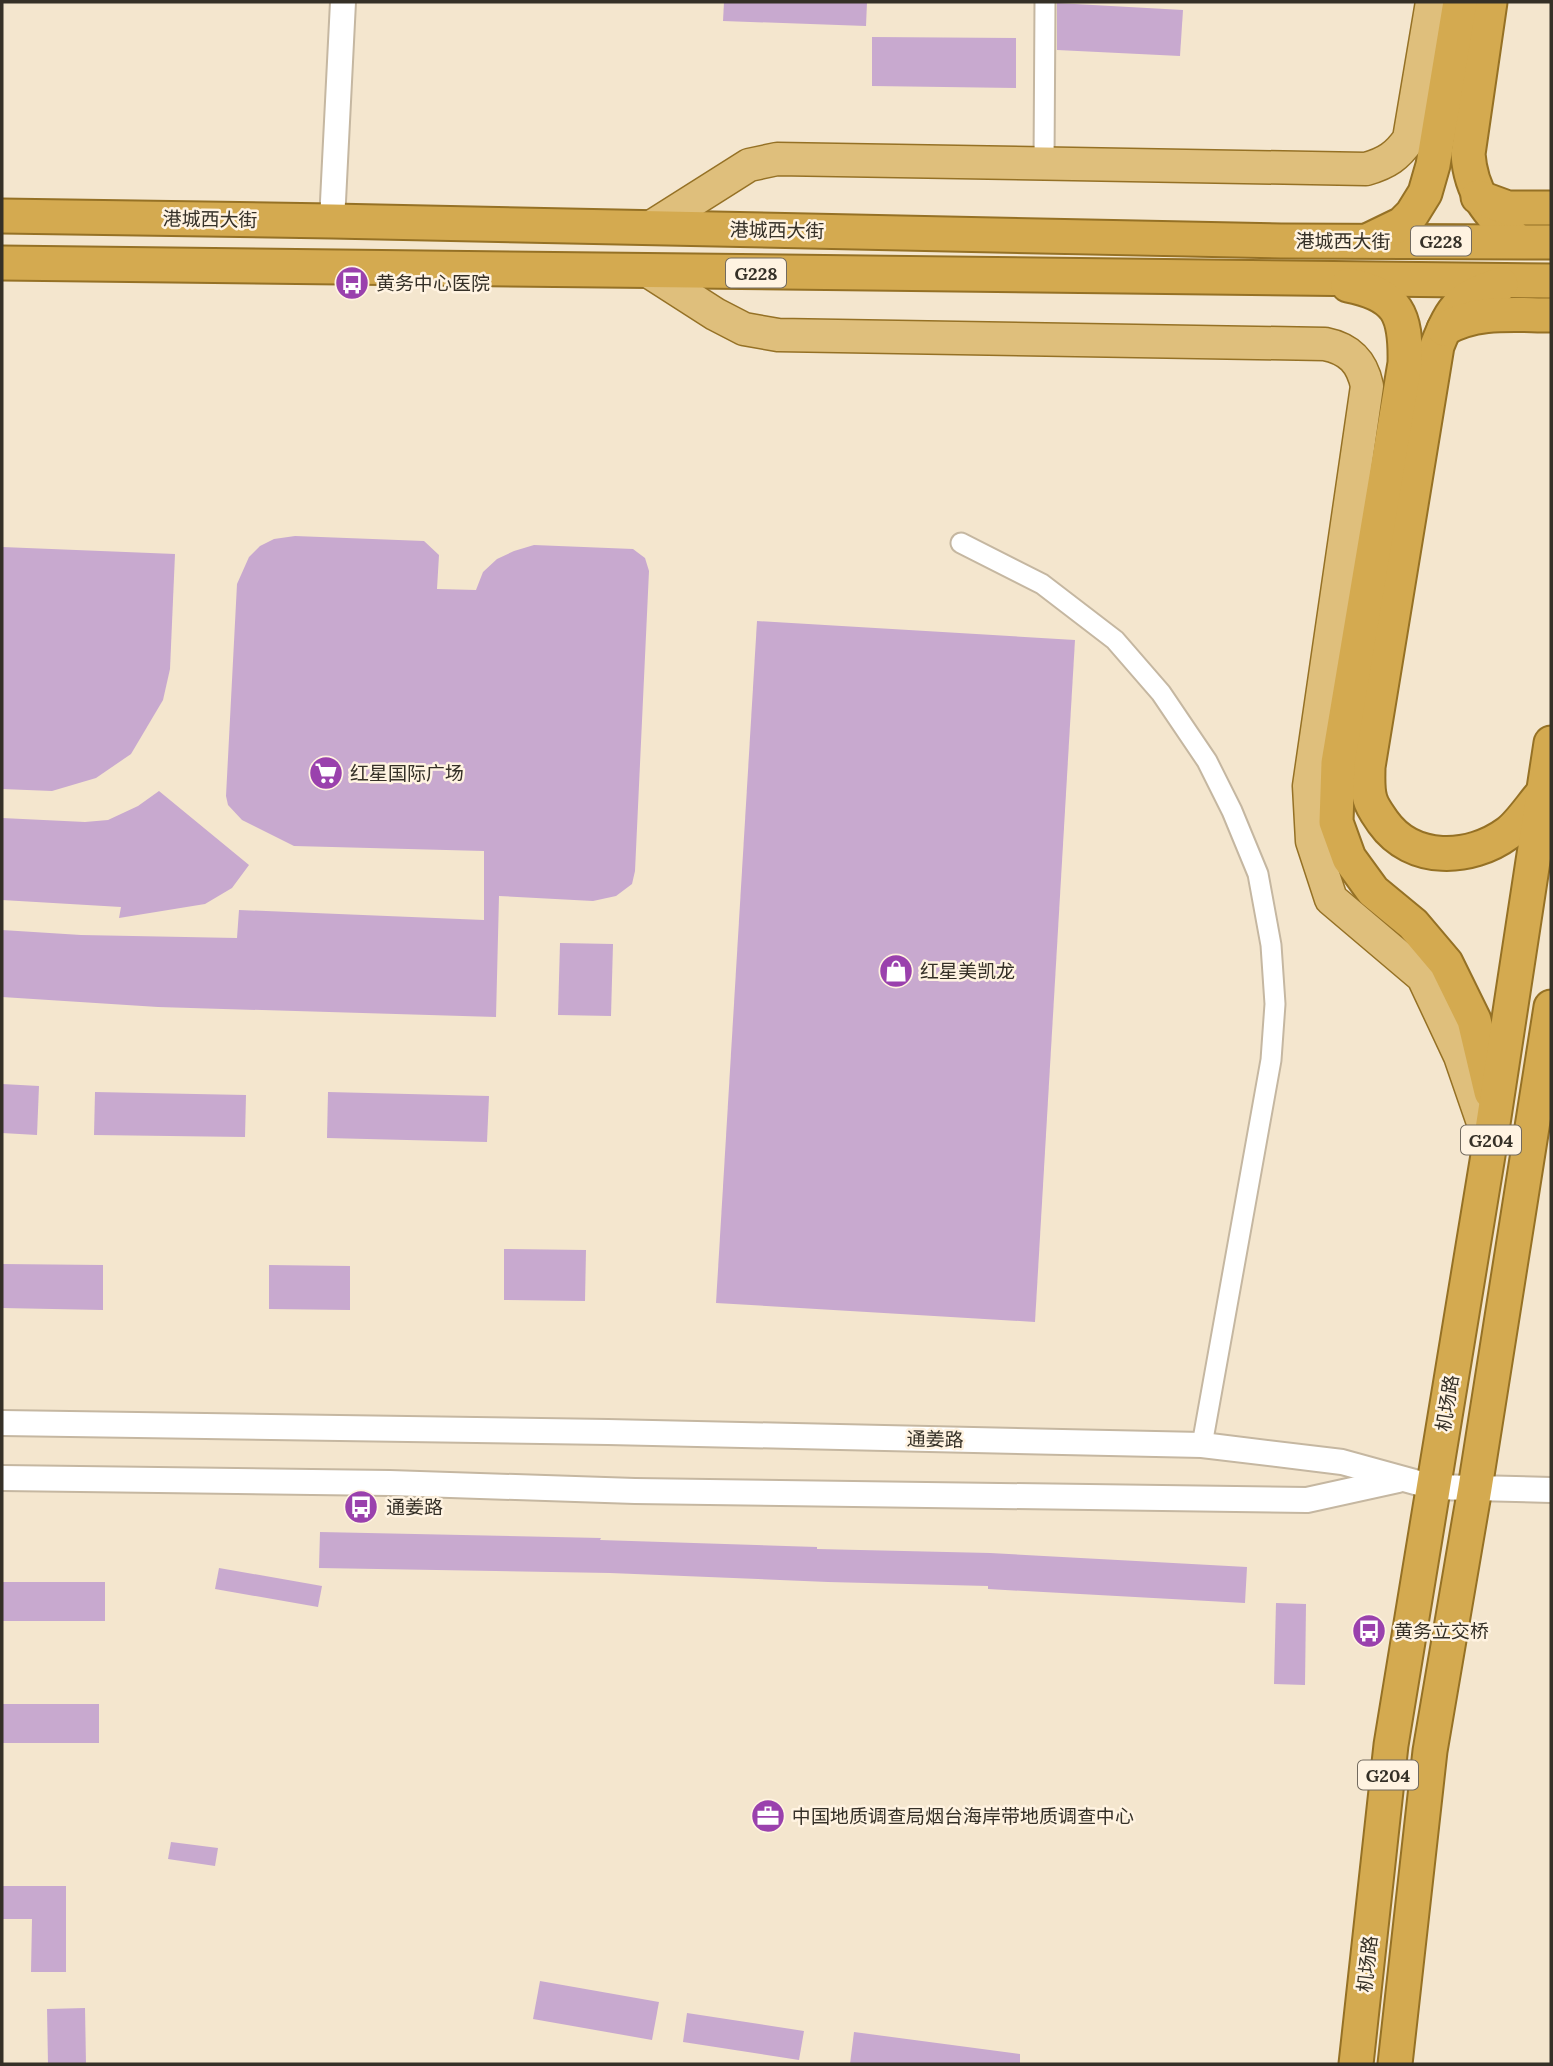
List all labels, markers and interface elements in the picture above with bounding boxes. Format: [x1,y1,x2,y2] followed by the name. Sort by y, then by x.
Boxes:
[162,206,258,232] street label: 港城西大街
[729,217,825,243] street label: 港城西大街
[1411,227,1471,256] road number: G228
[1295,229,1391,253] street label: 港城西大街
[726,258,786,288] road number: G228
[333,264,371,302] bus stop icon: 黄务中心医院
[376,271,490,295] place label: 黄务中心医院
[307,754,345,792] supermarket icon: 红星国际广场
[350,761,464,785] place label: 红星国际广场
[877,952,915,990] shop icon: 红星美凯龙
[920,959,1015,983] place label: 红星美凯龙
[1461,1126,1521,1154] road number: G204
[1431,1373,1463,1433] street label: 机场路
[906,1427,964,1451] street label: 通姜路
[342,1488,380,1526] bus stop icon: 通姜路
[386,1495,443,1519] place label: 通姜路
[1350,1612,1388,1650] bus stop icon: 黄务立交桥
[1394,1619,1489,1643] place label: 黄务立交桥
[1358,1760,1418,1790] road number: G204
[749,1797,787,1835] office icon: 中国地质调查局烟台海岸带地质调查中心
[792,1804,1134,1828] place label: 中国地质调查局烟台海岸带地质调查中心
[1352,1934,1382,1994] street label: 机场路

